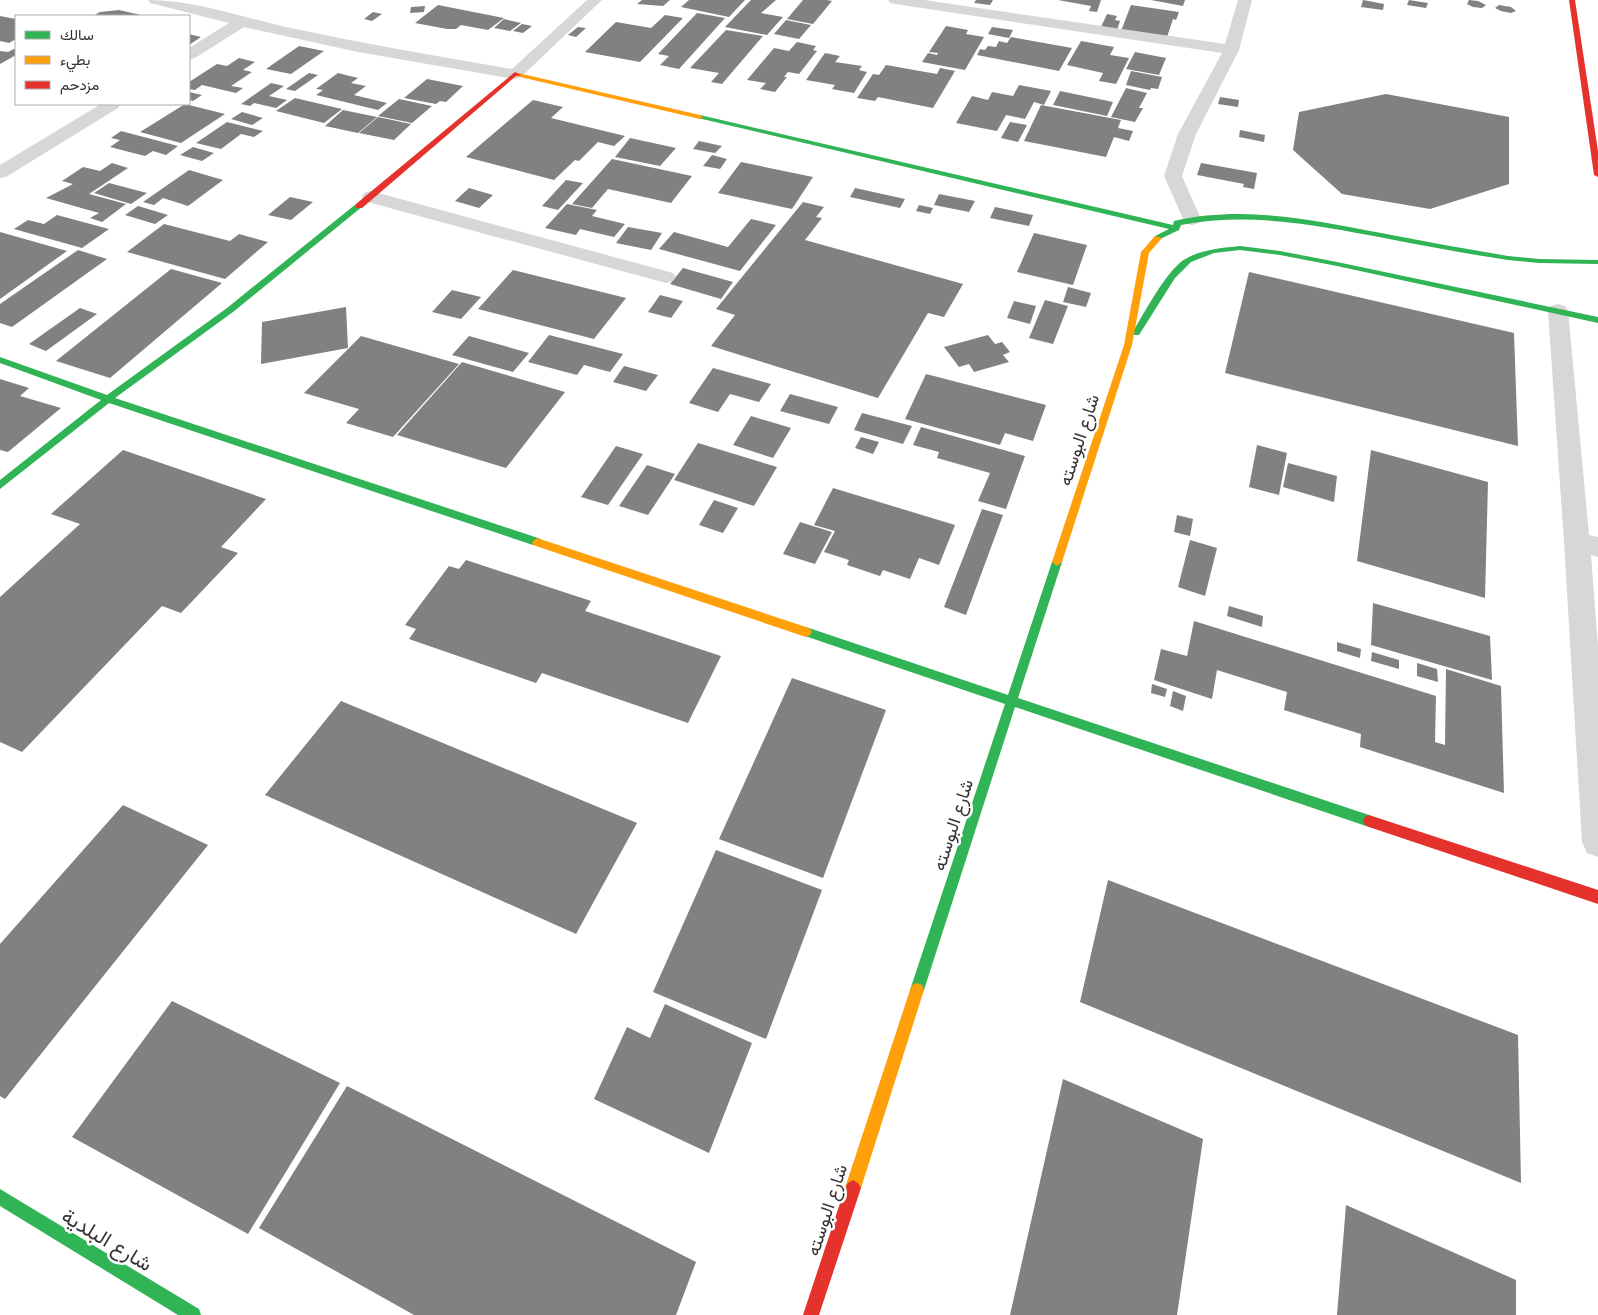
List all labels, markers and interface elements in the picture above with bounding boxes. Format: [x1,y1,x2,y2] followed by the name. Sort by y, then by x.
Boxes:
[15,15,190,105] legend
[60,25,94,43] text: سالك
[60,50,90,73] text: بطيء
[60,75,99,95] text: مزدحم
[1053,391,1105,489] street label: شارع البوسته
[927,776,979,874] street label: شارع البوسته
[801,1161,853,1259] street label: شارع البوسته
[56,1202,158,1278] street label: شارع البلدية

